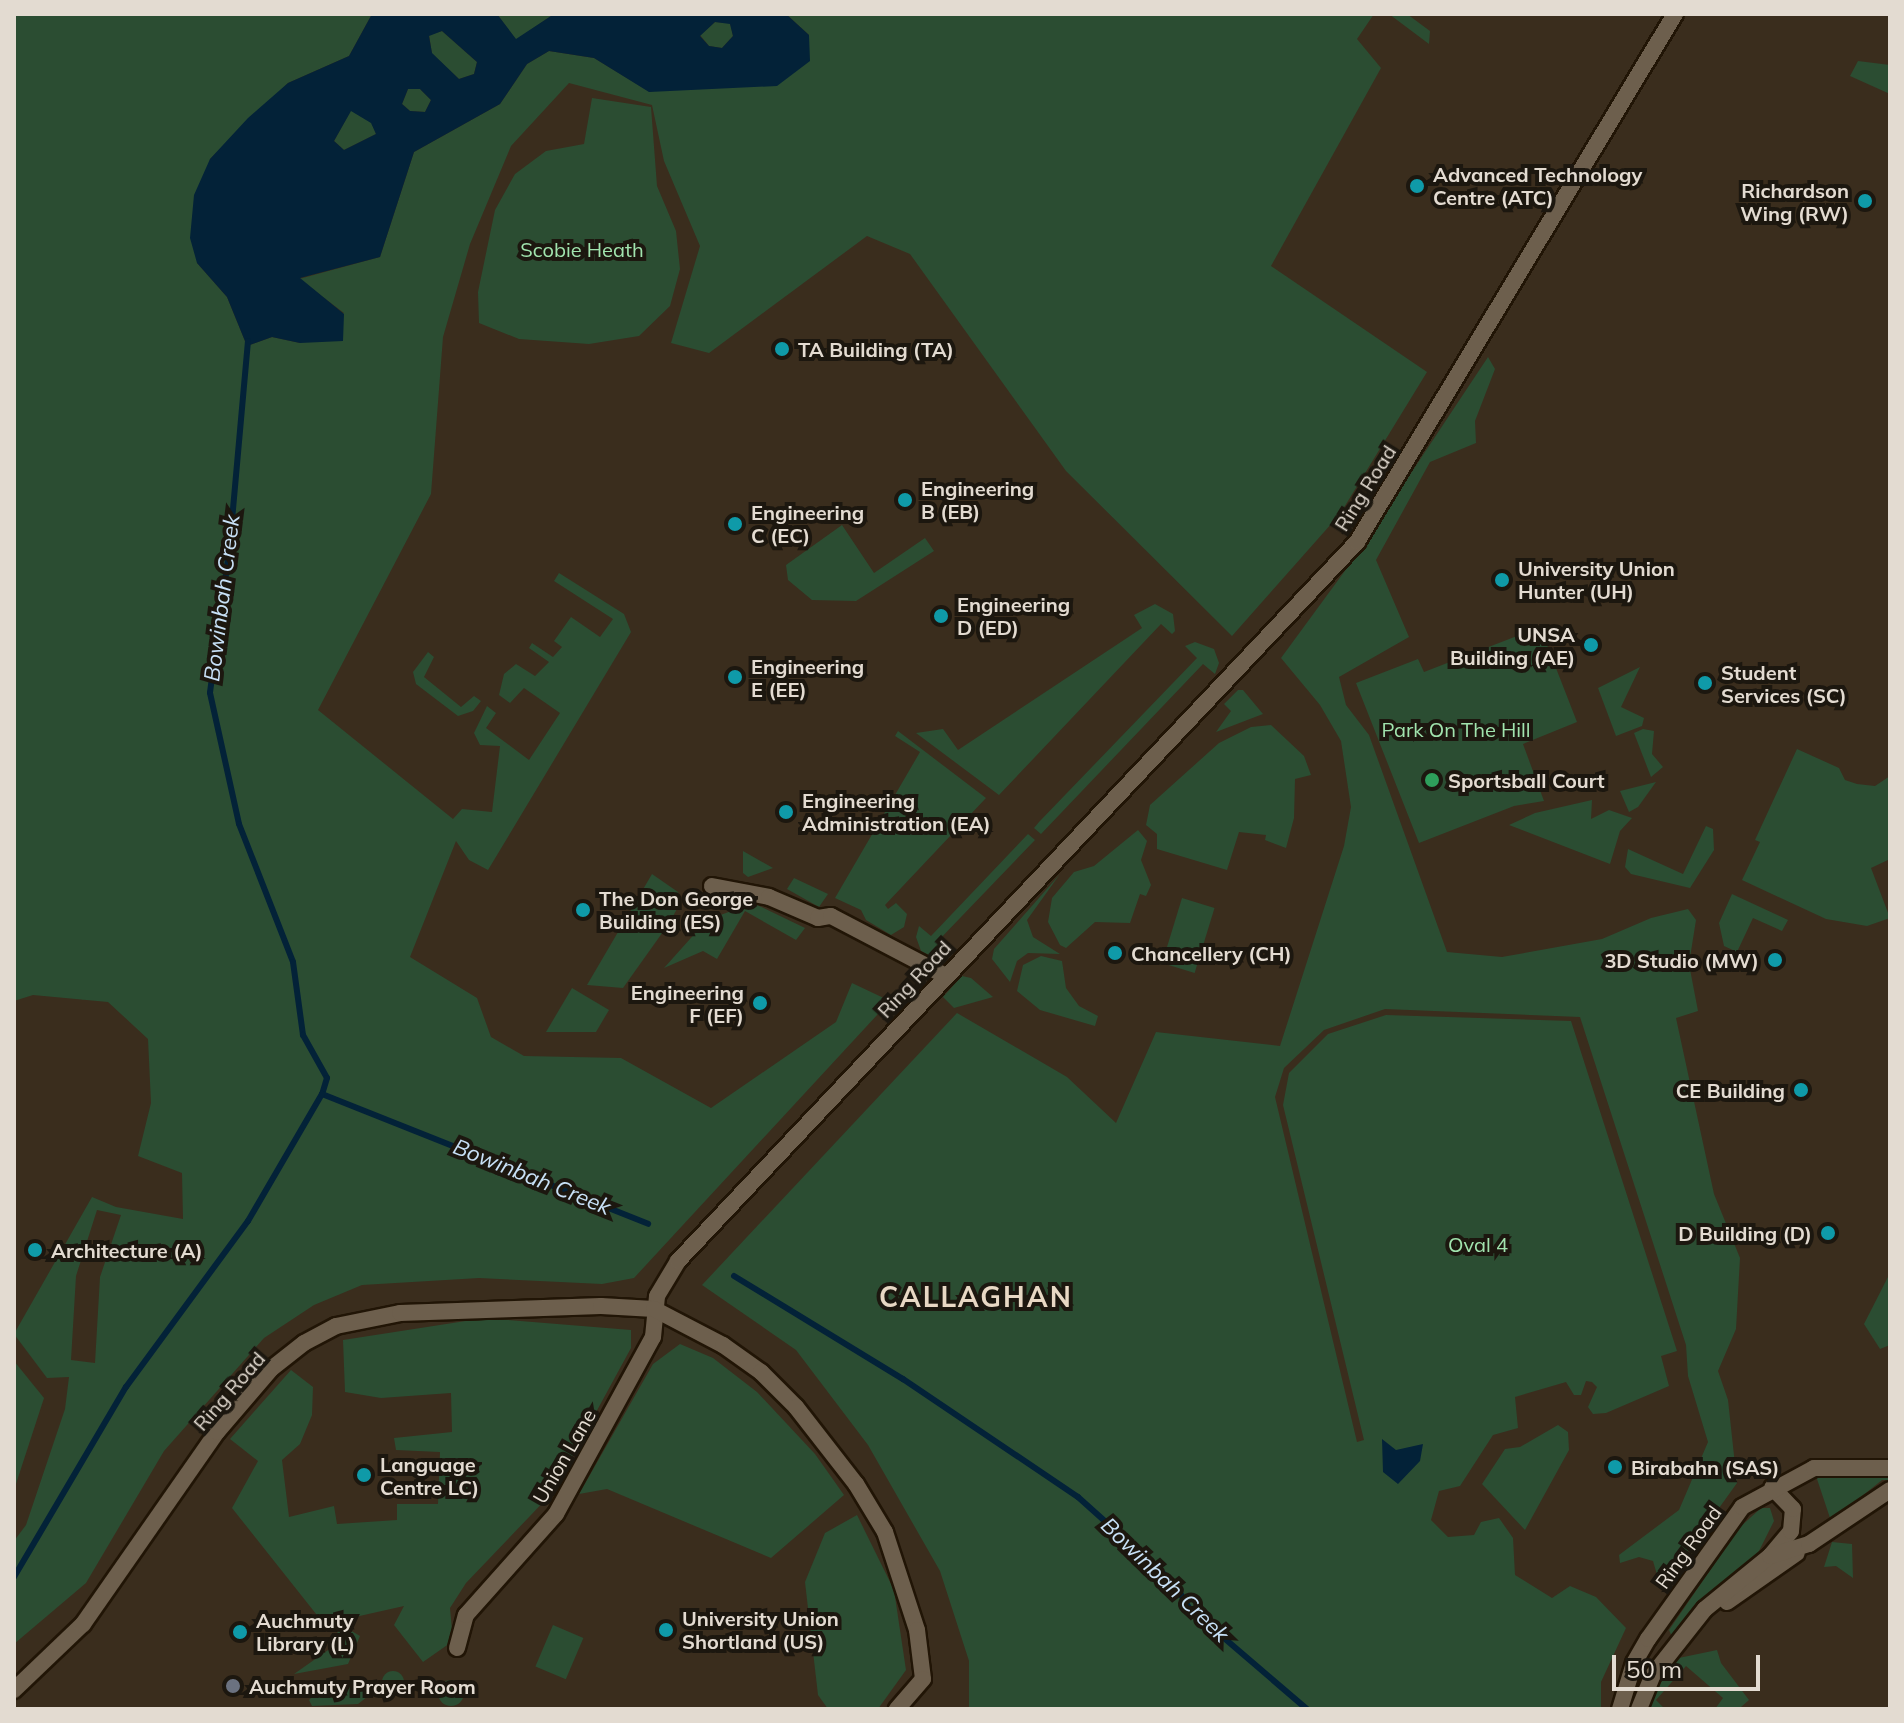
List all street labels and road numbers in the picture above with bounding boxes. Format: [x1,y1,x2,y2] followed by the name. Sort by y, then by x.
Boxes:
[1329,441,1401,535] street label: Ring Road
[872,935,956,1023] street label: Ring Road
[188,1347,270,1435] street label: Ring Road
[527,1405,601,1507] street label: Union Lane
[1650,1501,1726,1593] street label: Ring Road

